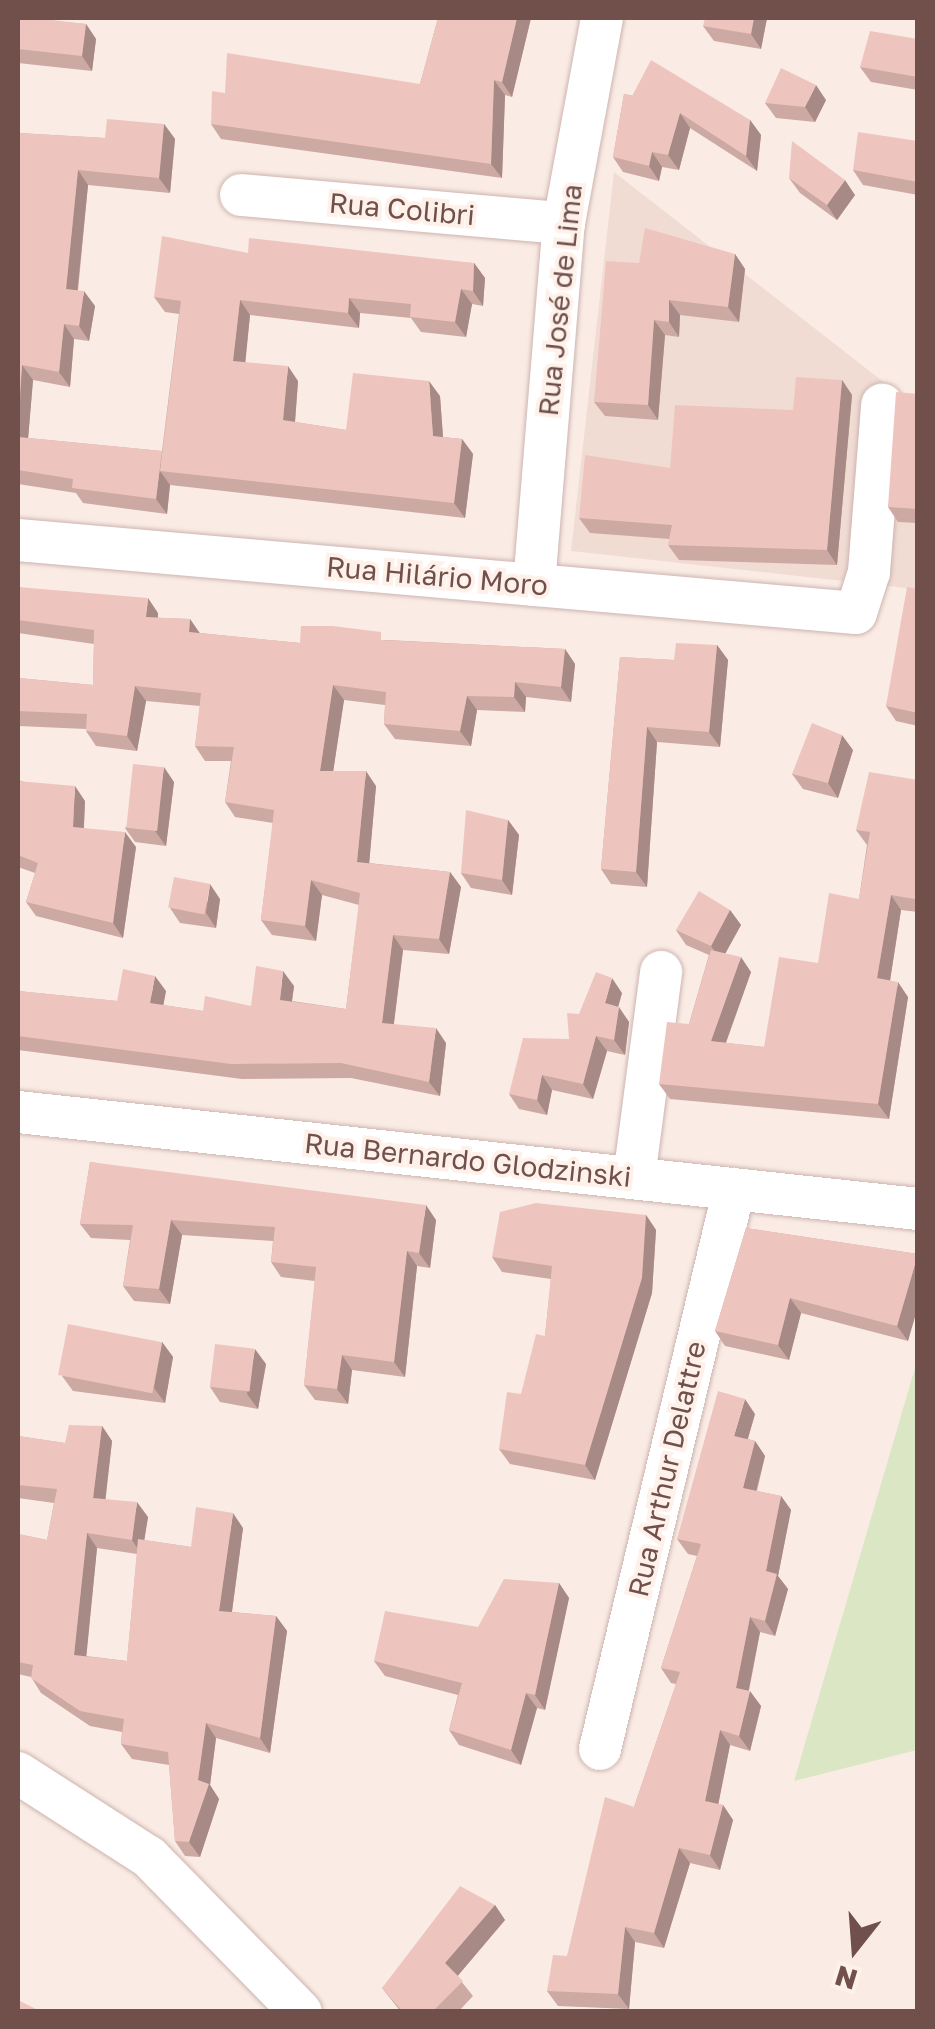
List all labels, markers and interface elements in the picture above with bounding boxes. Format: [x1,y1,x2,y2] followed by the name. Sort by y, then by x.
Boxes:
[531,182,589,418] street label: Rua José de Lima
[328,186,476,232] street label: Rua Colibri
[325,550,549,602] street label: Rua Hilário Moro
[303,1126,633,1194] street label: Rua Bernardo Glodzinski
[621,1338,713,1600] street label: Rua Arthur Delattre
[805,1899,905,1999] north arrow
[831,1959,861,1997] text: N

